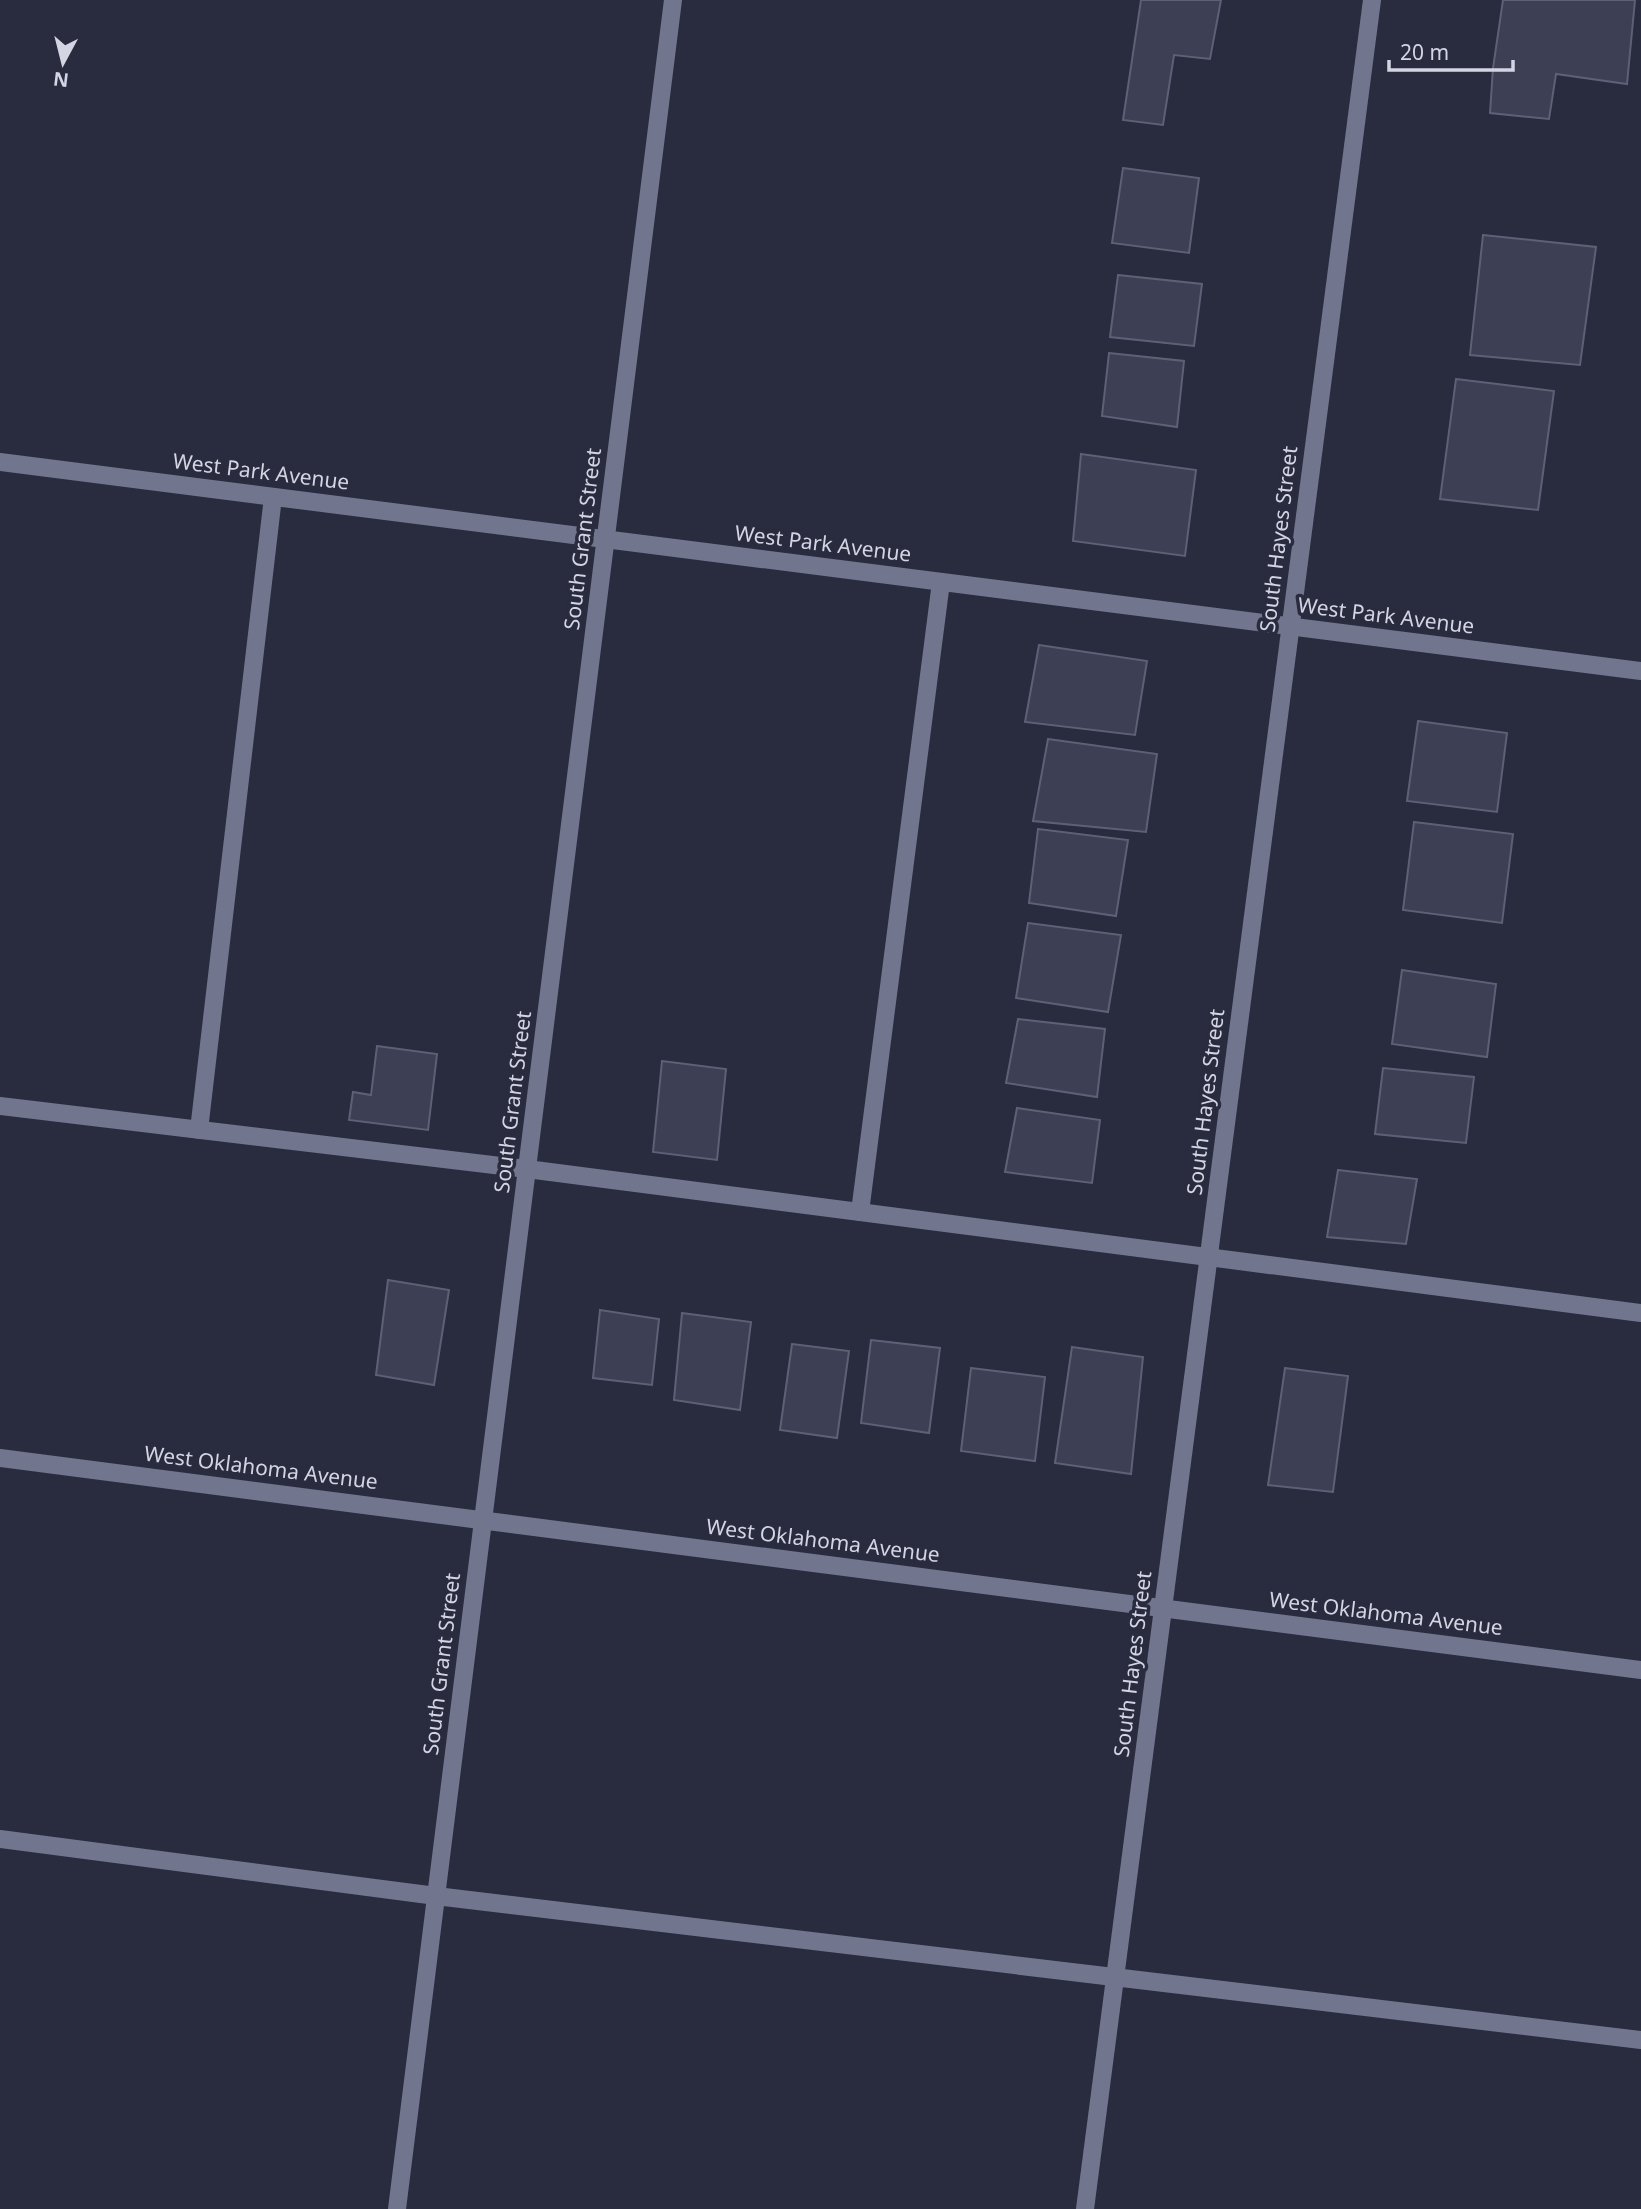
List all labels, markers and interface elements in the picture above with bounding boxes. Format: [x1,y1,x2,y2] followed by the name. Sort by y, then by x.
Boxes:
[28,28,98,98] north arrow
[1389,28,1513,72] scale bar
[1400,38,1449,66] text: 20 m
[52,66,70,94] text: N
[1253,444,1303,634] street label: South Hayes Street
[171,446,351,496] street label: West Park Avenue
[557,446,607,632] street label: South Grant Street
[733,518,913,568] street label: West Park Avenue
[1296,590,1476,640] street label: West Park Avenue
[1180,1007,1230,1197] street label: South Hayes Street
[487,1009,537,1195] street label: South Grant Street
[143,1439,380,1495] street label: West Oklahoma Avenue
[705,1512,942,1568] street label: West Oklahoma Avenue
[1107,1569,1157,1759] street label: South Hayes Street
[416,1571,466,1757] street label: South Grant Street
[1268,1585,1505,1641] street label: West Oklahoma Avenue

